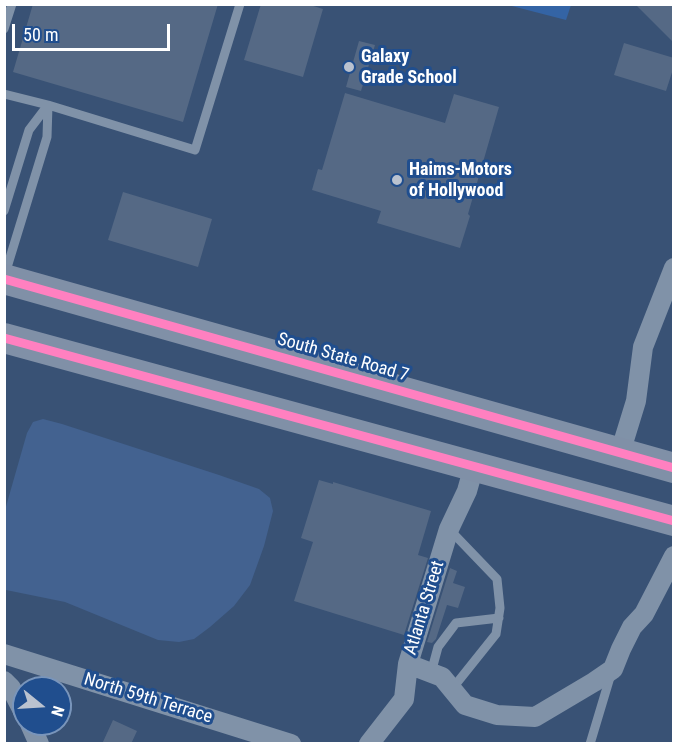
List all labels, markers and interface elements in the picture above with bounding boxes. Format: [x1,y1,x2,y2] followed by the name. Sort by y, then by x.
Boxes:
[15,12,172,50] scale bar
[23,24,58,45] text: 50 m
[361,46,457,88] place label: Galaxy Grade School
[342,60,356,74] marker: Galaxy Grade School
[409,159,512,201] place label: Haims-Motors of Hollywood
[390,173,404,187] marker: Haims-Motors of Hollywood
[275,329,411,387] street label: South State Road 7
[400,558,450,658] street label: Atlanta Street
[81,669,215,729] street label: North 59th Terrace
[12,676,72,736] north arrow
[47,703,68,719] text: N

